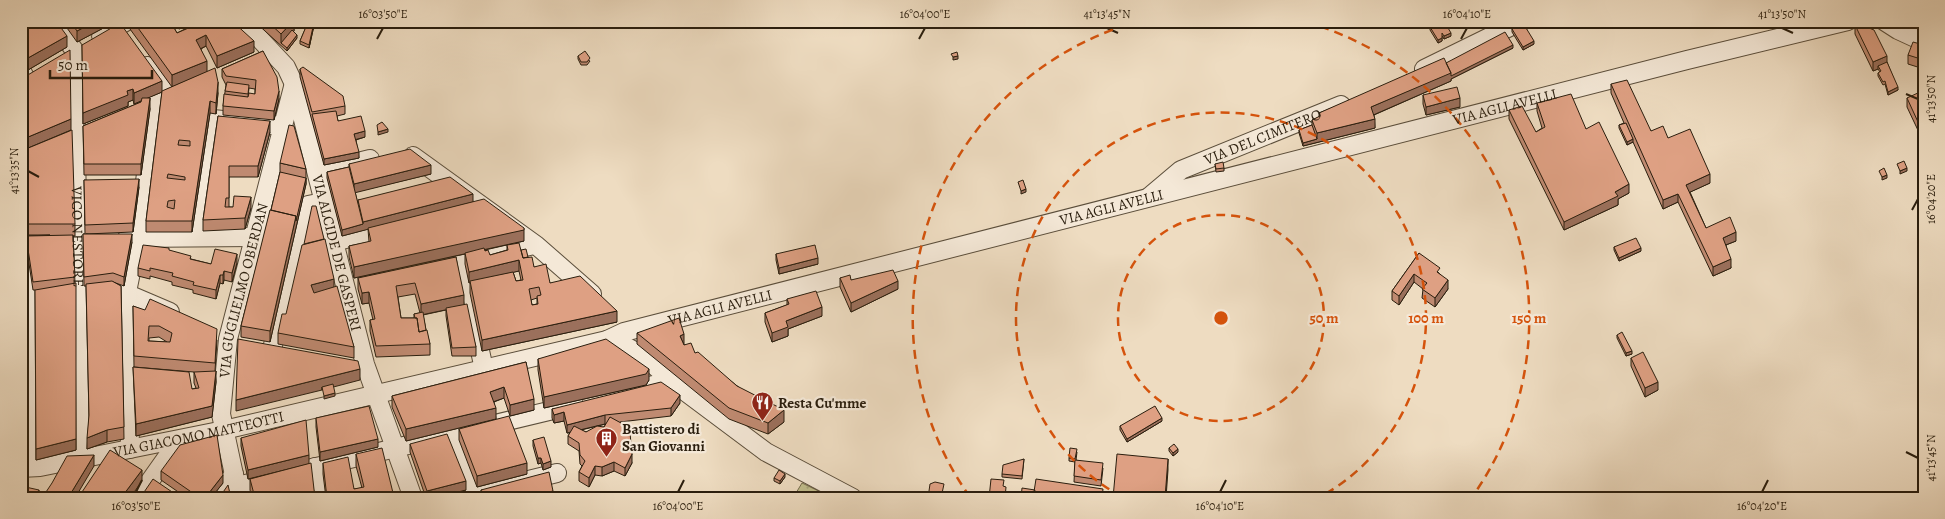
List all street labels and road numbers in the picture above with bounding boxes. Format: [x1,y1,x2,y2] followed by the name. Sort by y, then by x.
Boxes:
[1450,84,1559,130] street label: VIA AGLI AVELLI
[1200,104,1324,170] street label: VIA DEL CIMITERO
[307,172,366,333] street label: VIA ALCIDE DE GASPERI
[1056,184,1166,230] street label: VIA AGLI AVELLI
[67,185,89,288] street label: VICO NESTORE
[214,201,273,379] street label: VIA GUGLIELMO OBERDAN
[665,285,774,331] street label: VIA AGLI AVELLI
[111,406,286,462] street label: VIA GIACOMO MATTEOTTI

